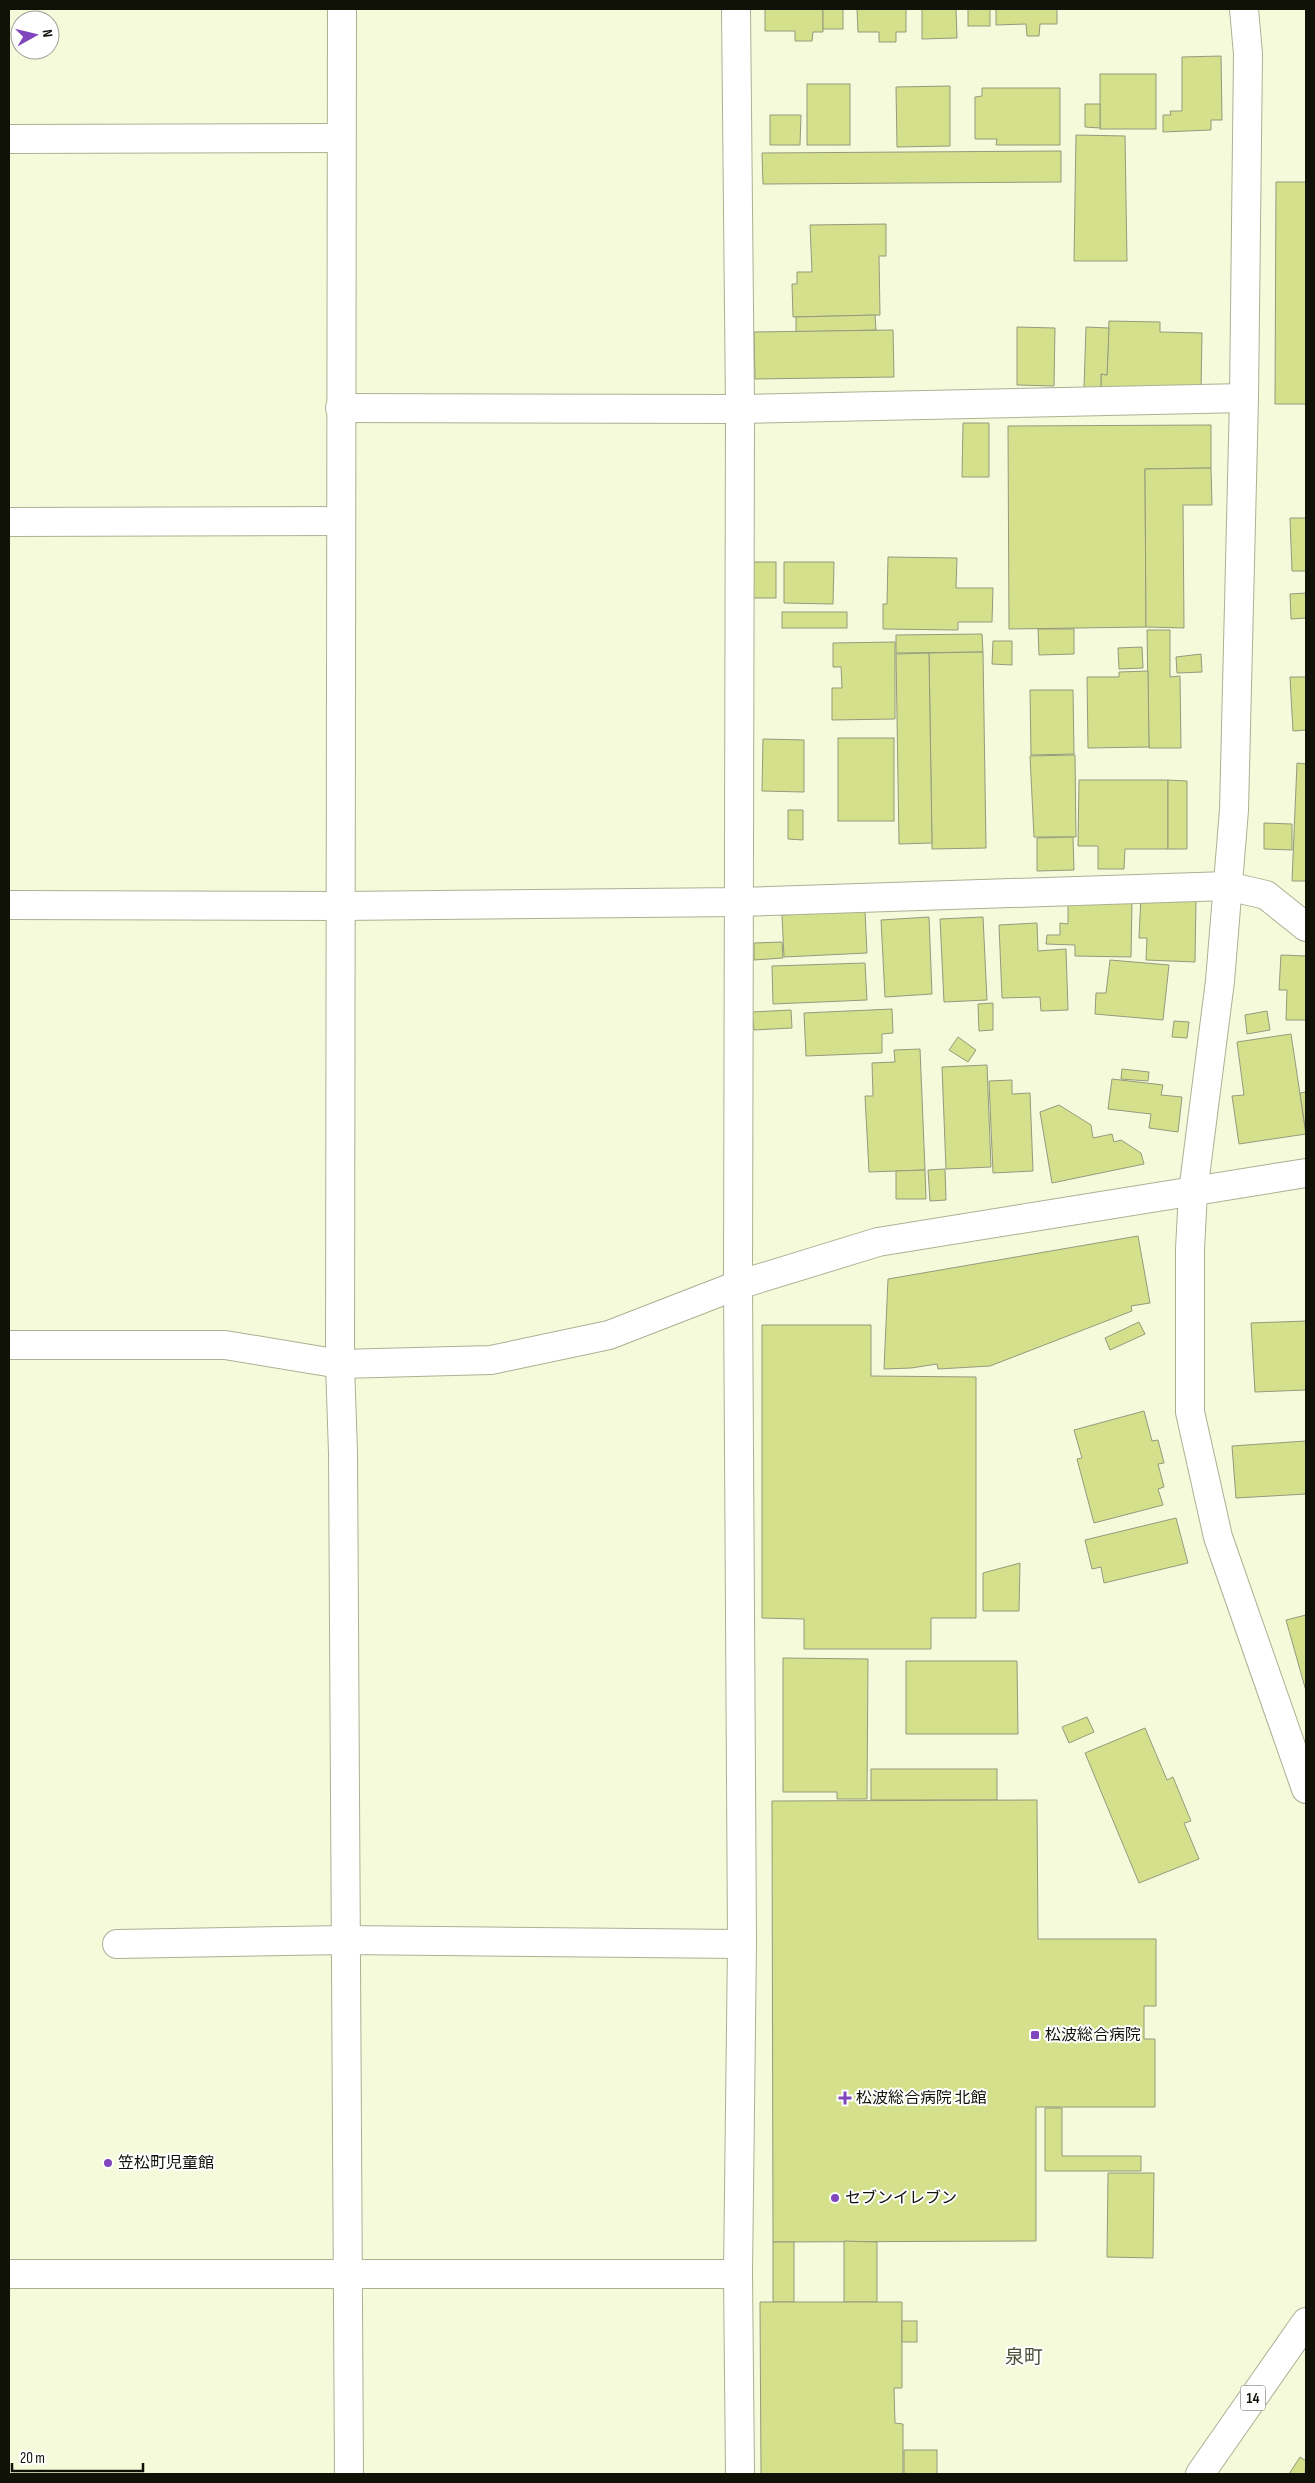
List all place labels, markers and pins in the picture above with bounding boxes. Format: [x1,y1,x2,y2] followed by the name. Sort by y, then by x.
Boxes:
[1045,2026,1141,2045] place label: 松波総合病院
[1029,2029,1041,2041] marker: 松波総合病院
[856,2089,987,2108] place label: 松波総合病院 北館
[838,2091,852,2105] marker: 松波総合病院 北館
[118,2154,214,2173] place label: 笠松町児童館
[102,2157,114,2169] marker: 笠松町児童館
[845,2189,957,2208] place label: セブンイレブン
[829,2192,841,2204] marker: セブンイレブン

